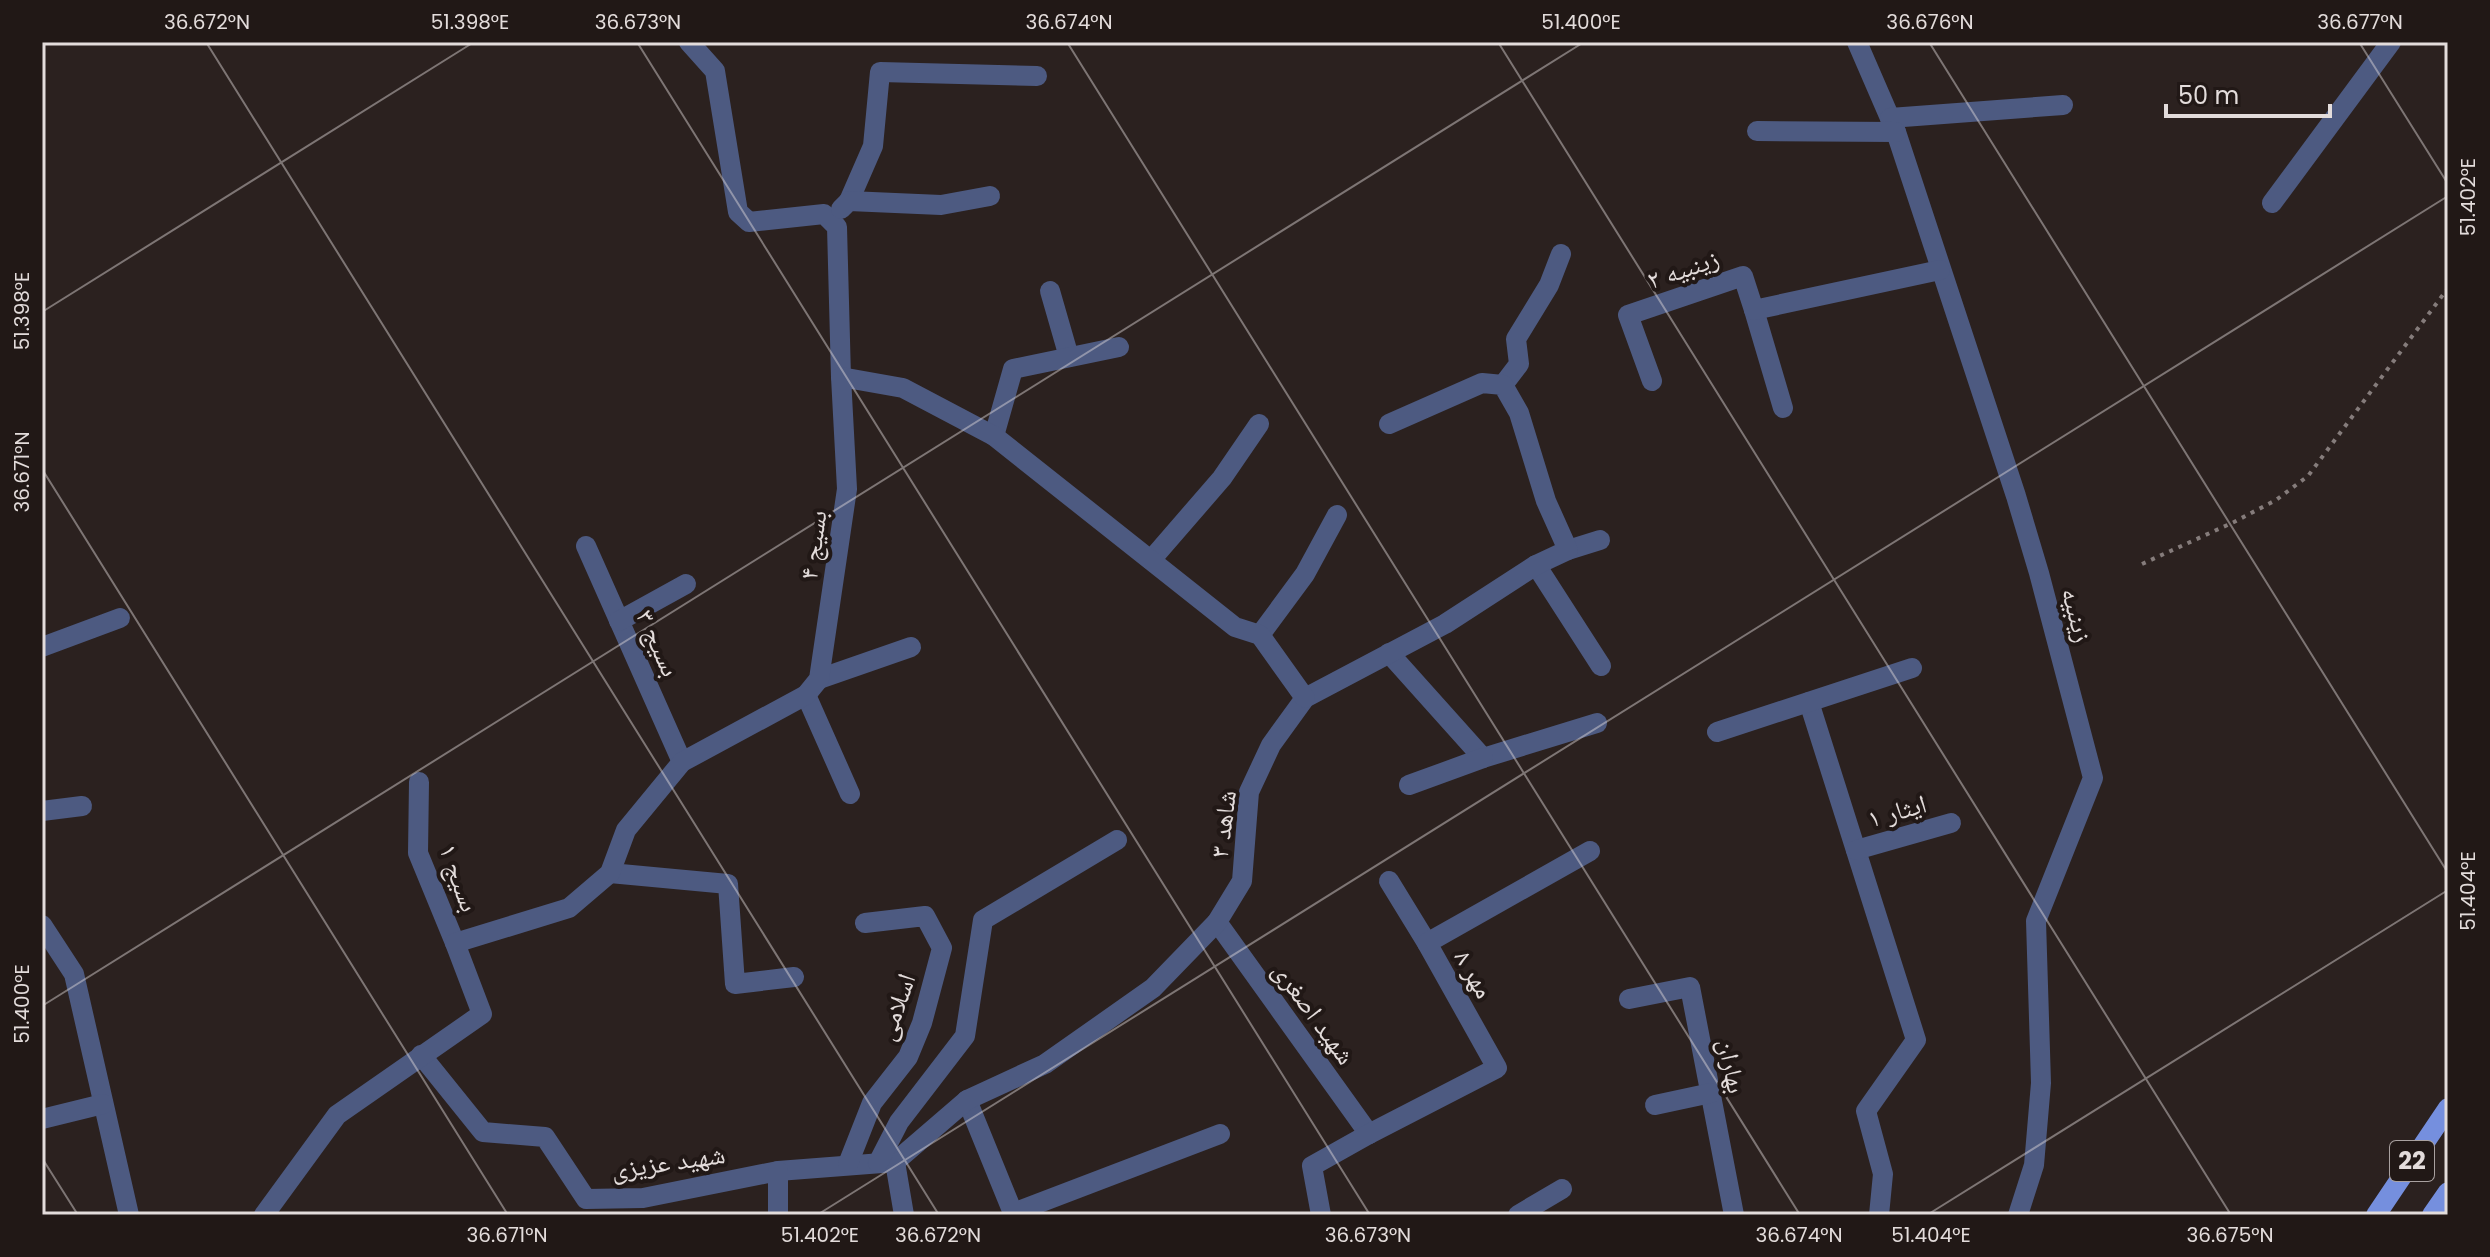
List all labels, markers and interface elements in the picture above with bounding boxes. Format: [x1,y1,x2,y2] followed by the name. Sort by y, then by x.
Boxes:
[164,8,250,36] text: 36.672°N
[431,8,509,36] text: 51.398°E
[595,8,681,36] text: 36.673°N
[1025,8,1113,36] text: 36.674°N
[1541,8,1621,36] text: 51.400°E
[1886,8,1974,36] text: 36.676°N
[2317,8,2403,36] text: 36.677°N
[2166,68,2330,118] scale bar
[2178,79,2239,112] text: 50 m
[2454,158,2482,236] text: 51.402°E
[1642,240,1724,298] street label: زینبیه ۲
[8,272,36,350] text: 51.398°E
[8,432,36,512] text: 36.671°N
[790,508,836,582] street label: بسیج ۴
[2052,584,2102,646] street label: زینبیه
[627,604,689,682] street label: بسیج ۳
[1863,785,1931,837] street label: ایثار ۱
[1201,788,1245,860] street label: شاهد ۳
[430,839,488,917] street label: بسیج ۱
[2454,851,2482,931] text: 51.404°E
[1446,943,1502,1005] street label: مهر ۸
[1264,954,1364,1072] street label: شهید اصغری
[8,964,36,1044] text: 51.400°E
[868,969,924,1045] street label: اسلامی
[1709,1036,1755,1096] street label: بهاران
[609,1136,727,1188] street label: شهید عزیزی
[2390,1141,2434,1181] road number: 22
[467,1221,547,1249] text: 36.671°N
[781,1221,859,1249] text: 51.402°E
[895,1221,981,1249] text: 36.672°N
[1325,1221,1411,1249] text: 36.673°N
[1755,1221,1843,1249] text: 36.674°N
[1891,1221,1971,1249] text: 51.404°E
[2186,1221,2274,1249] text: 36.675°N

